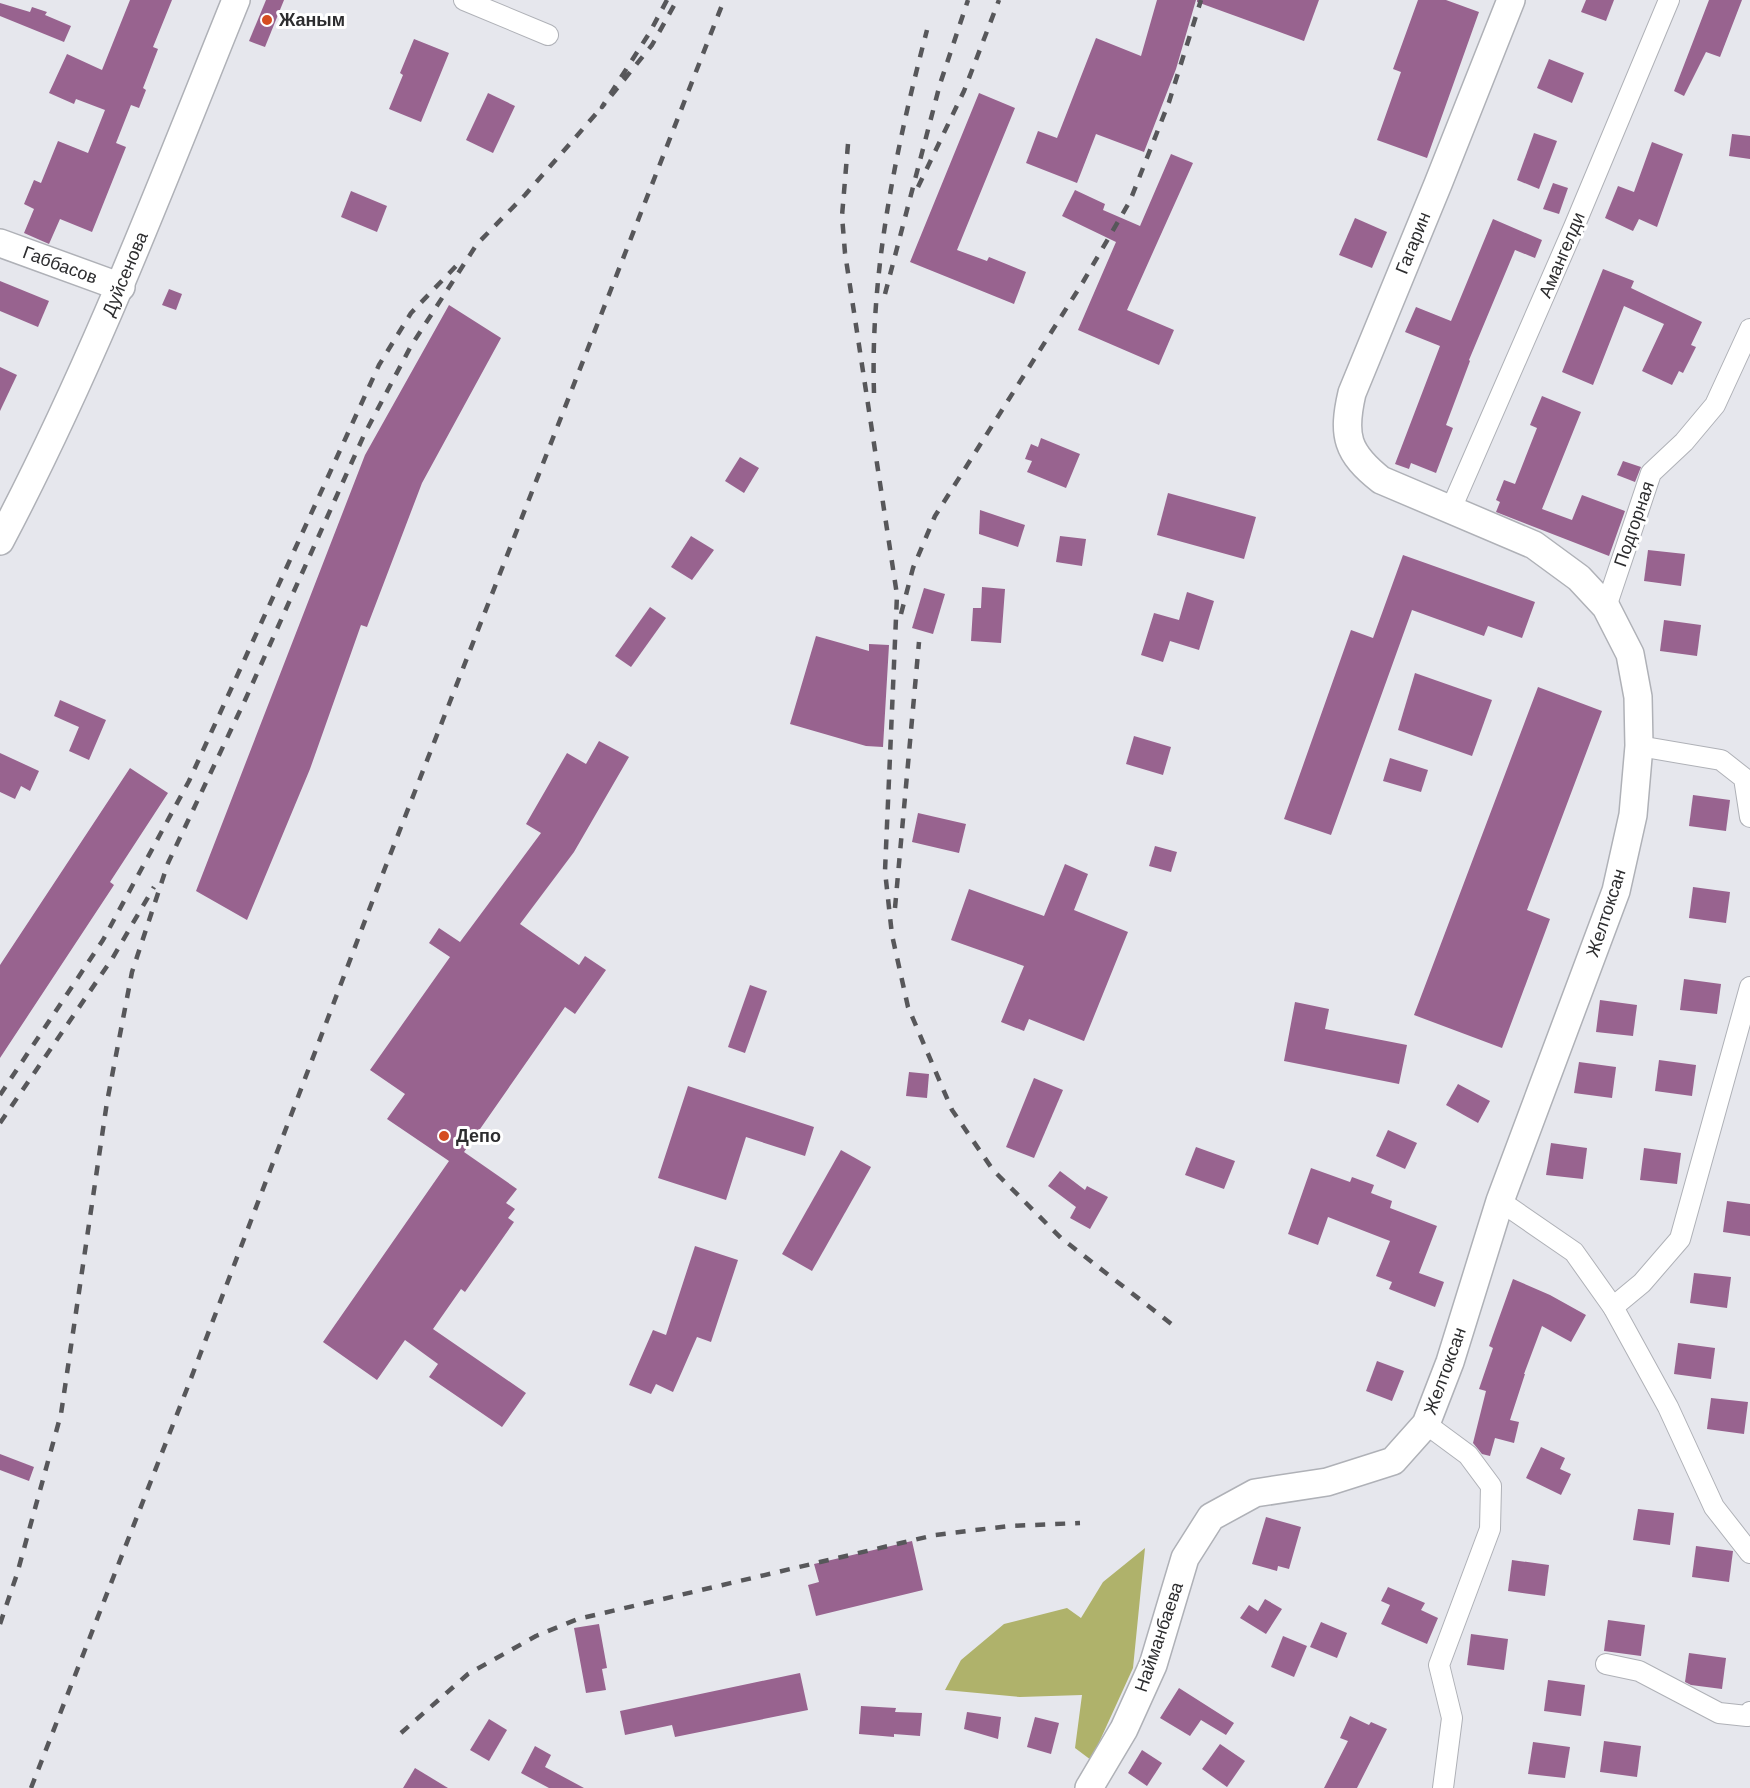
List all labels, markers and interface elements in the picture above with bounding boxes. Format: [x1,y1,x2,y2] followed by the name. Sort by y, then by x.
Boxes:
[278,8,345,30] place label: Жаным
[260,13,274,27] marker: Жаным
[1390,208,1434,277] street label: Гагарин
[1533,208,1589,301] street label: Амангелди
[96,227,152,319] street label: Дуйсенова
[20,240,101,288] street label: Габбасов
[1608,478,1658,569] street label: Подгорная
[1580,866,1630,960] street label: Желтоксан
[456,1124,501,1146] place label: Депо
[437,1129,451,1143] marker: Депо
[1418,1324,1470,1417] street label: Желтоксан
[1129,1578,1187,1694] street label: Найманбаева

